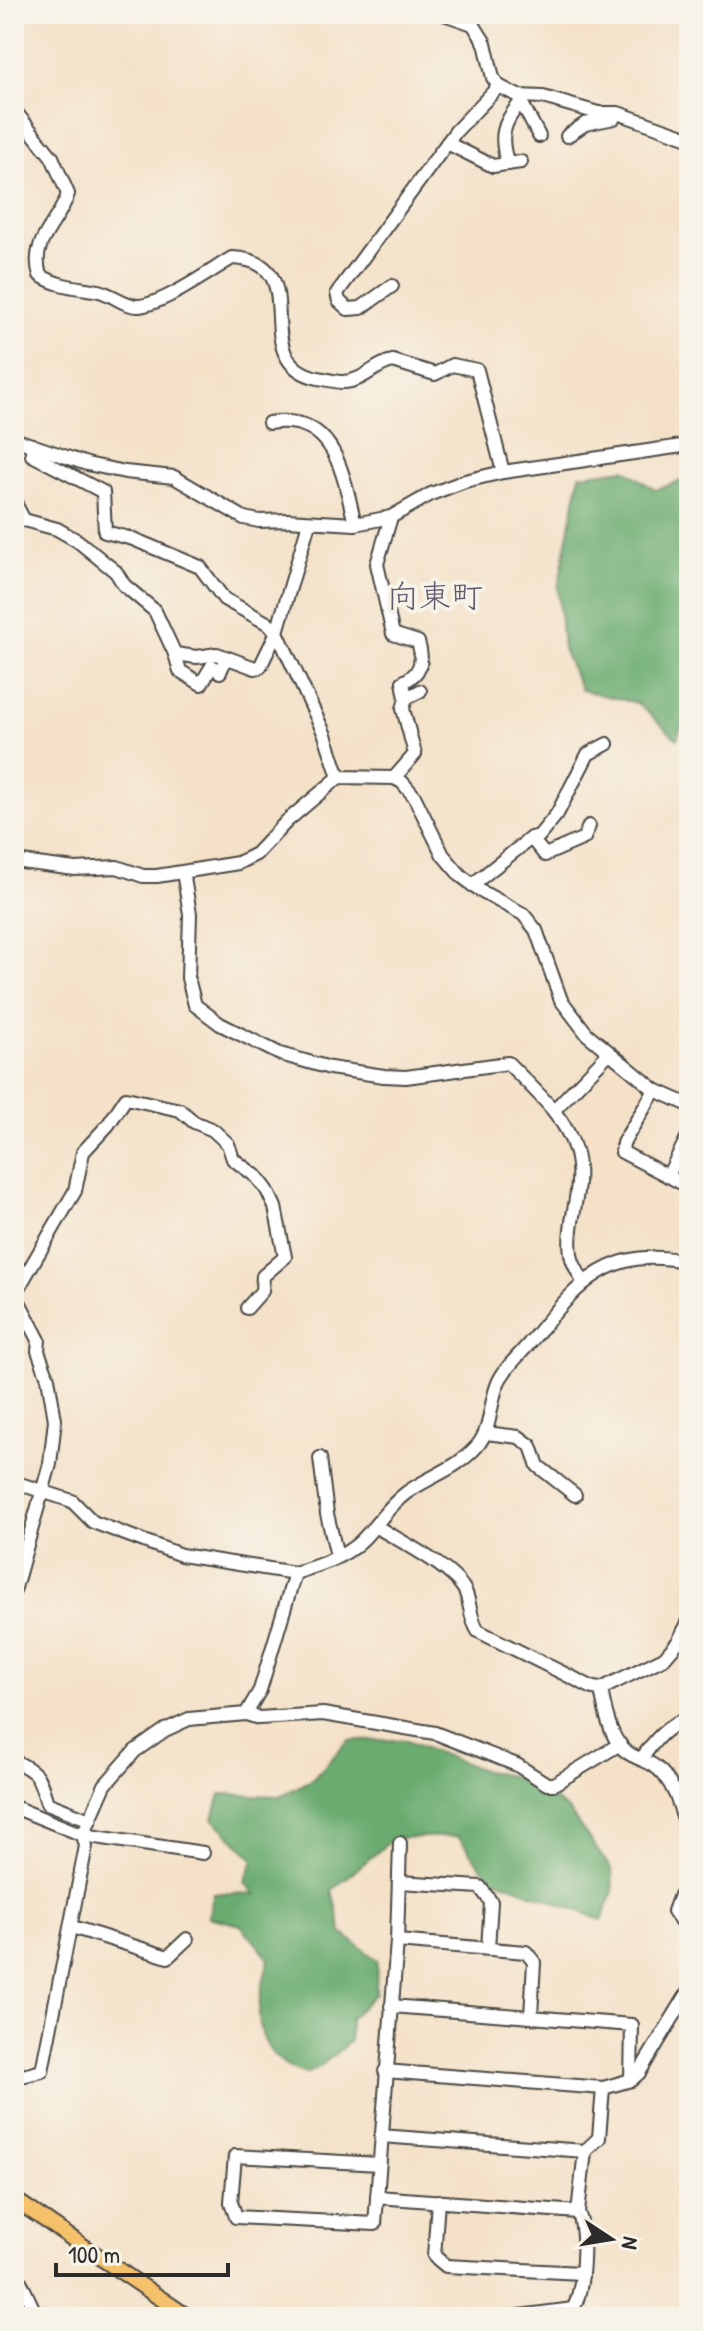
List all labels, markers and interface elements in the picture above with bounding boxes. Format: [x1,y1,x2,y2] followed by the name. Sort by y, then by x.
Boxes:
[387,574,483,617] district label: 向東町
[571,2199,651,2279] north arrow
[56,2227,228,2277] scale bar
[615,2234,646,2252] text: N
[68,2238,120,2270] text: 100 m

